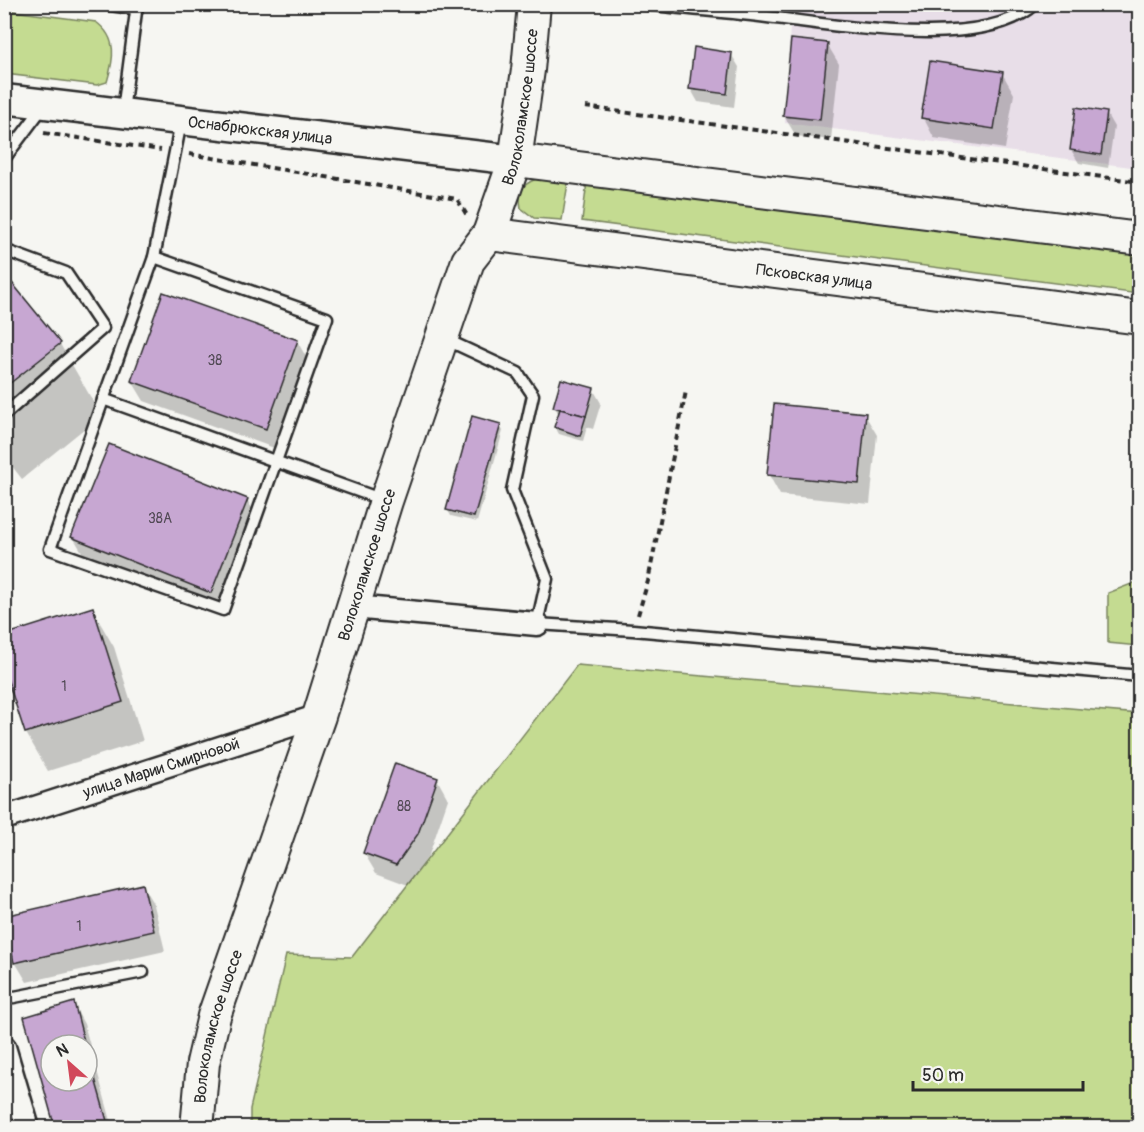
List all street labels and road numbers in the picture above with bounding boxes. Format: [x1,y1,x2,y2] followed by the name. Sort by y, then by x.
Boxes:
[498,28,543,188] street label: Волоколамское шоссе
[187,112,333,149] street label: Оснабрюкская улица
[755,260,874,294] street label: Псковская улица
[334,486,401,643] street label: Волоколамское шоссе
[79,733,242,803] street label: улица Марии Смирновой
[190,947,247,1104] street label: Волоколамское шоссе

